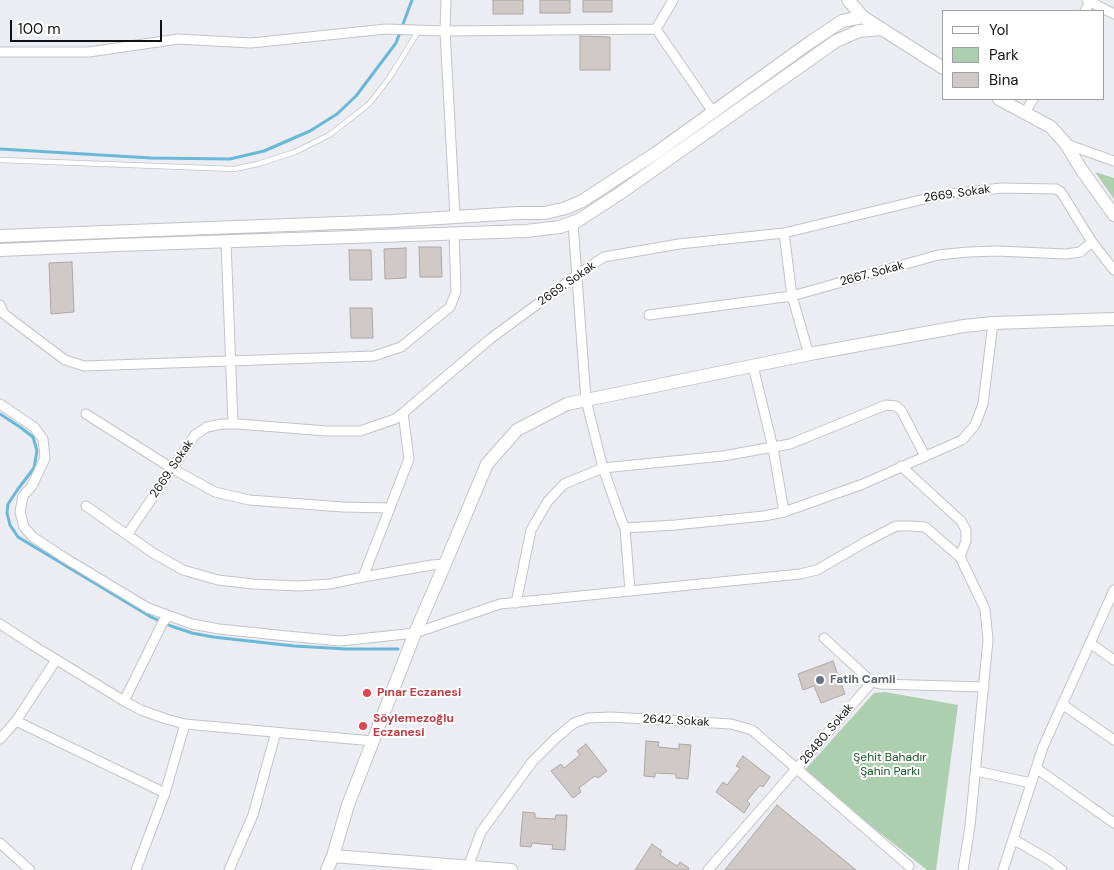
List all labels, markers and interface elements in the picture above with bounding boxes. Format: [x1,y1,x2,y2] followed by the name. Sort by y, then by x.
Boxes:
[12,10,165,42] scale bar
[942,10,1104,100] legend
[18,19,61,39] text: 100 m
[989,20,1009,40] text: Yol
[989,45,1019,65] text: Park
[989,70,1018,90] text: Bina
[923,182,991,206] street label: 2669. Sokak
[535,259,599,309] street label: 2669. Sokak
[838,259,906,289] street label: 2667. Sokak
[147,437,197,501] street label: 2669. Sokak
[830,673,896,687] place label: Fatih Camii
[814,674,826,686] marker: Fatih Camii
[377,686,461,700] place label: Pınar Eczanesi
[361,687,373,699] marker: Pınar Eczanesi
[797,701,857,767] street label: 26480. Sokak
[373,712,454,740] place label: Söylemezoğlu Eczanesi
[642,712,710,730] street label: 2642. Sokak
[357,720,369,732] marker: Söylemezoğlu Eczanesi
[853,751,927,779] park label: Şehit Bahadır Şahin Parkı

